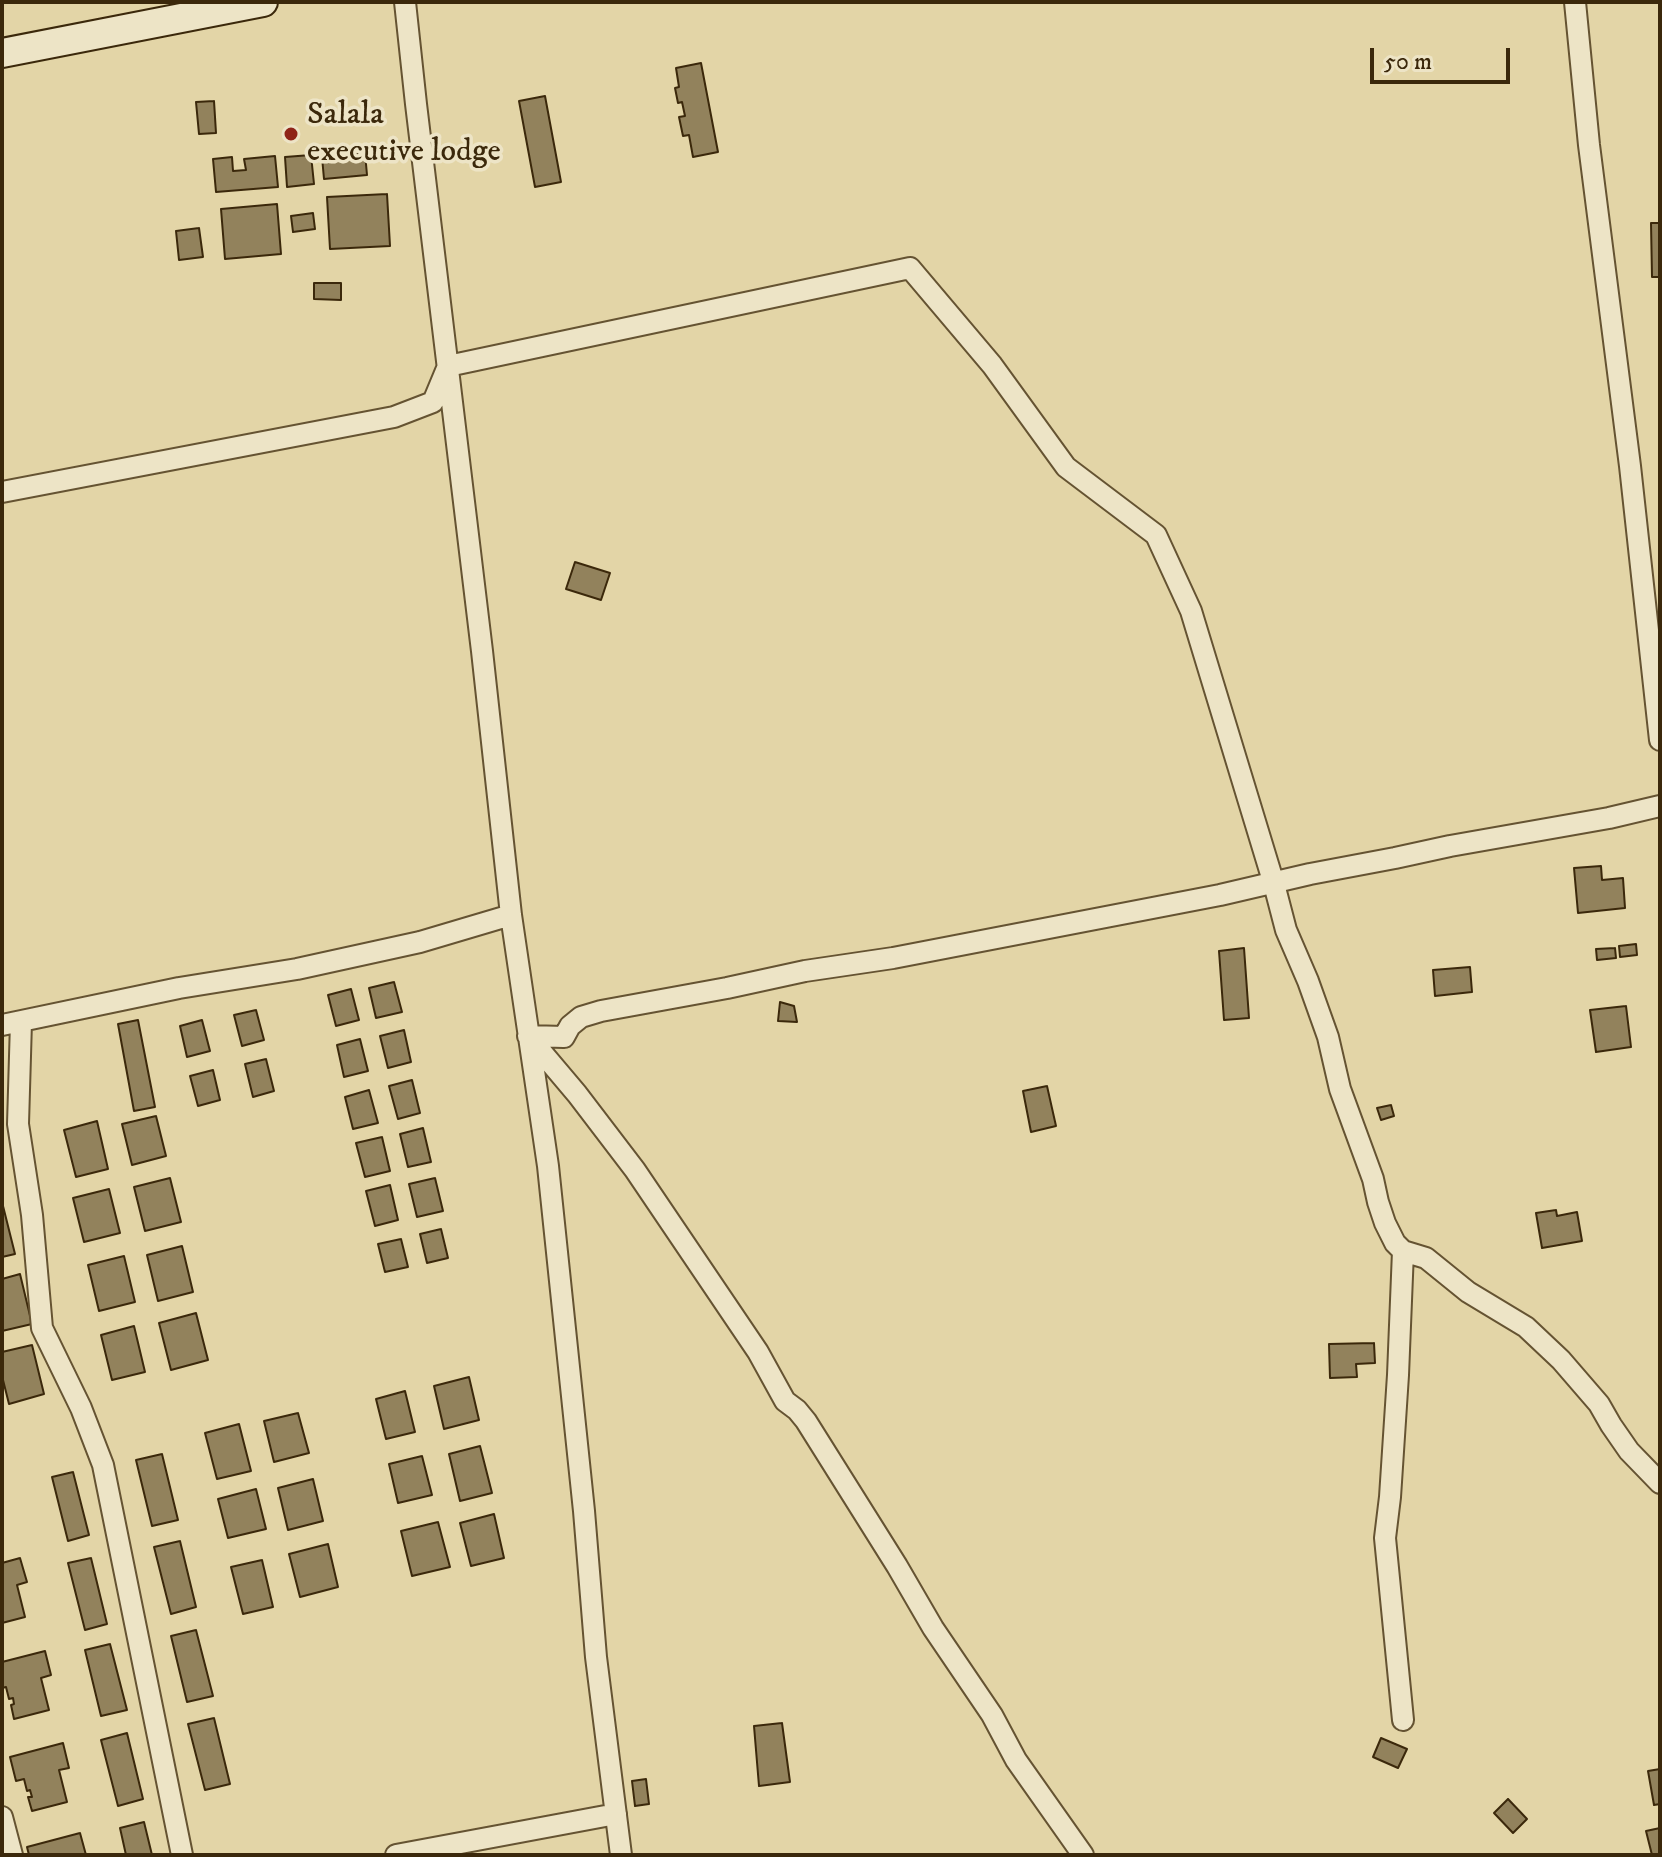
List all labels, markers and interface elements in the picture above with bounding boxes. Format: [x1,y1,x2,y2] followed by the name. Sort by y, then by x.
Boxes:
[1374,32,1514,82] scale bar
[1384,47,1432,77] text: 50 m
[307,97,501,172] place label: Salala executive lodge
[282,125,300,143] marker: Salala executive lodge

